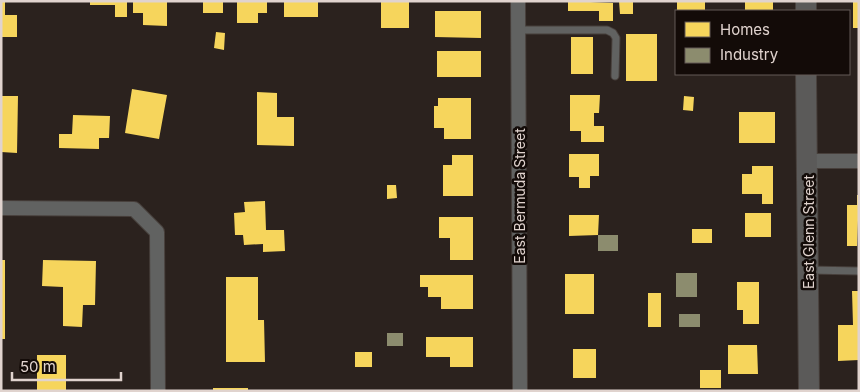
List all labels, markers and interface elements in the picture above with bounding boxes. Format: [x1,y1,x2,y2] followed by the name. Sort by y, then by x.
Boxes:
[675,10,850,75] legend
[720,20,770,39] text: Homes
[720,45,779,64] text: Industry
[511,128,528,264] street label: East Bermuda Street
[800,174,817,289] street label: East Glenn Street
[12,350,121,382] scale bar
[20,357,56,376] text: 50 m

